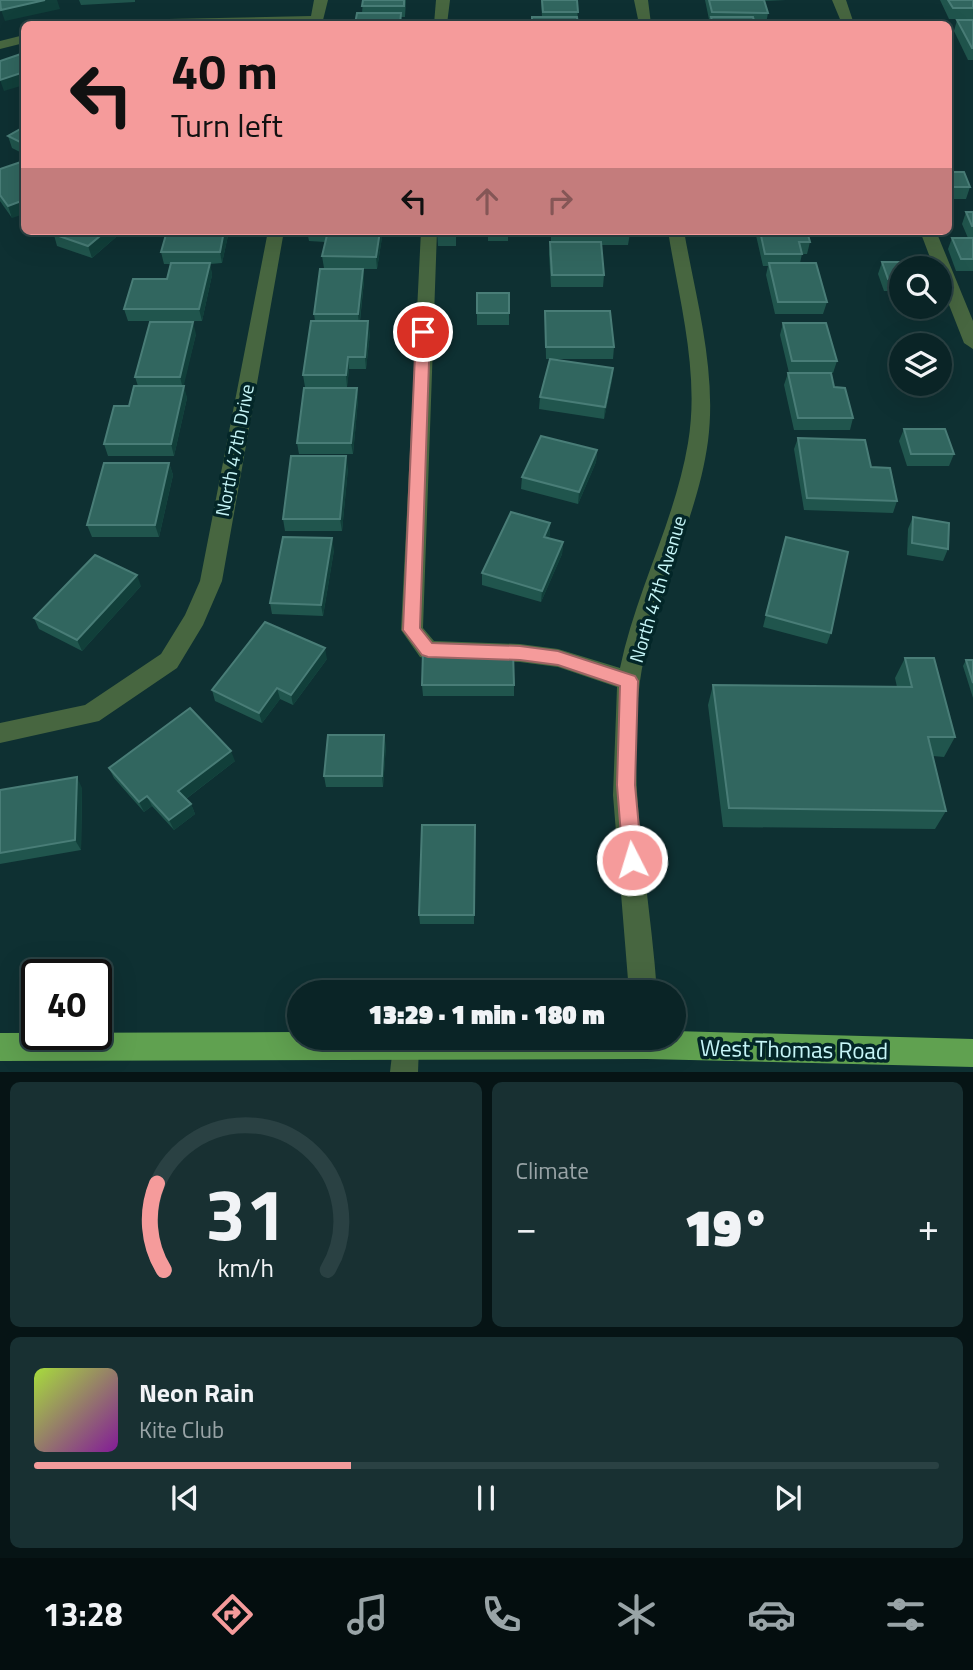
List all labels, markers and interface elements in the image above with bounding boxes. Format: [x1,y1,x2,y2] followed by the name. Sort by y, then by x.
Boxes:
[171,33,278,108] text: 40 m
[56,49,147,140] icon: left
[171,101,283,149] text: Turn left
[395,182,433,220] icon: left
[468,182,506,220] icon: ahead
[541,182,579,220] icon: right
[889,256,952,396] map controls
[889,256,952,319] button: search
[393,302,453,362] pin
[404,313,442,351] icon: arrive
[889,333,952,396] button: layers
[207,381,261,519] street label: North 47th Drive
[621,512,693,666] street label: North 47th Avenue
[595,823,669,897] position arrow
[21,959,112,1050] speed limit sign: 40
[368,995,605,1034] text: 13:29 · 1 min · 180 m
[700,1030,888,1068] street label: West Thomas Road
[516,1153,589,1188] text: Climate
[205,1159,287,1269] text: 31
[684,1187,770,1266] text: 19°
[516,1198,537,1256] text: −
[918,1198,939,1256] text: +
[217,1249,274,1287] text: km/h
[139,1373,254,1412] text: Neon Rain
[139,1412,224,1447] text: Kite Club
[166,1479,204,1517] icon: previous
[467,1479,505,1517] icon: pause
[769,1479,807,1517] icon: next
[43,1590,123,1638] text: 13:28
[208,1590,257,1639] icon: directions
[343,1590,392,1639] icon: music
[477,1590,526,1639] icon: phone
[612,1590,661,1639] icon: climate
[747,1590,796,1639] icon: car
[881,1590,930,1639] icon: filters

